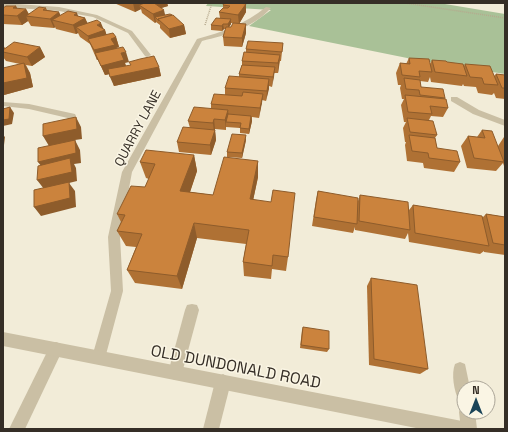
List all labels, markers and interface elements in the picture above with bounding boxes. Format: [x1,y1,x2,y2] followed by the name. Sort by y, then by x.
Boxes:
[110,87,165,169] street label: QUARRY LANE
[149,340,323,393] street label: OLD DUNDONALD ROAD
[456,380,496,420] north arrow
[472,383,480,397] text: N

